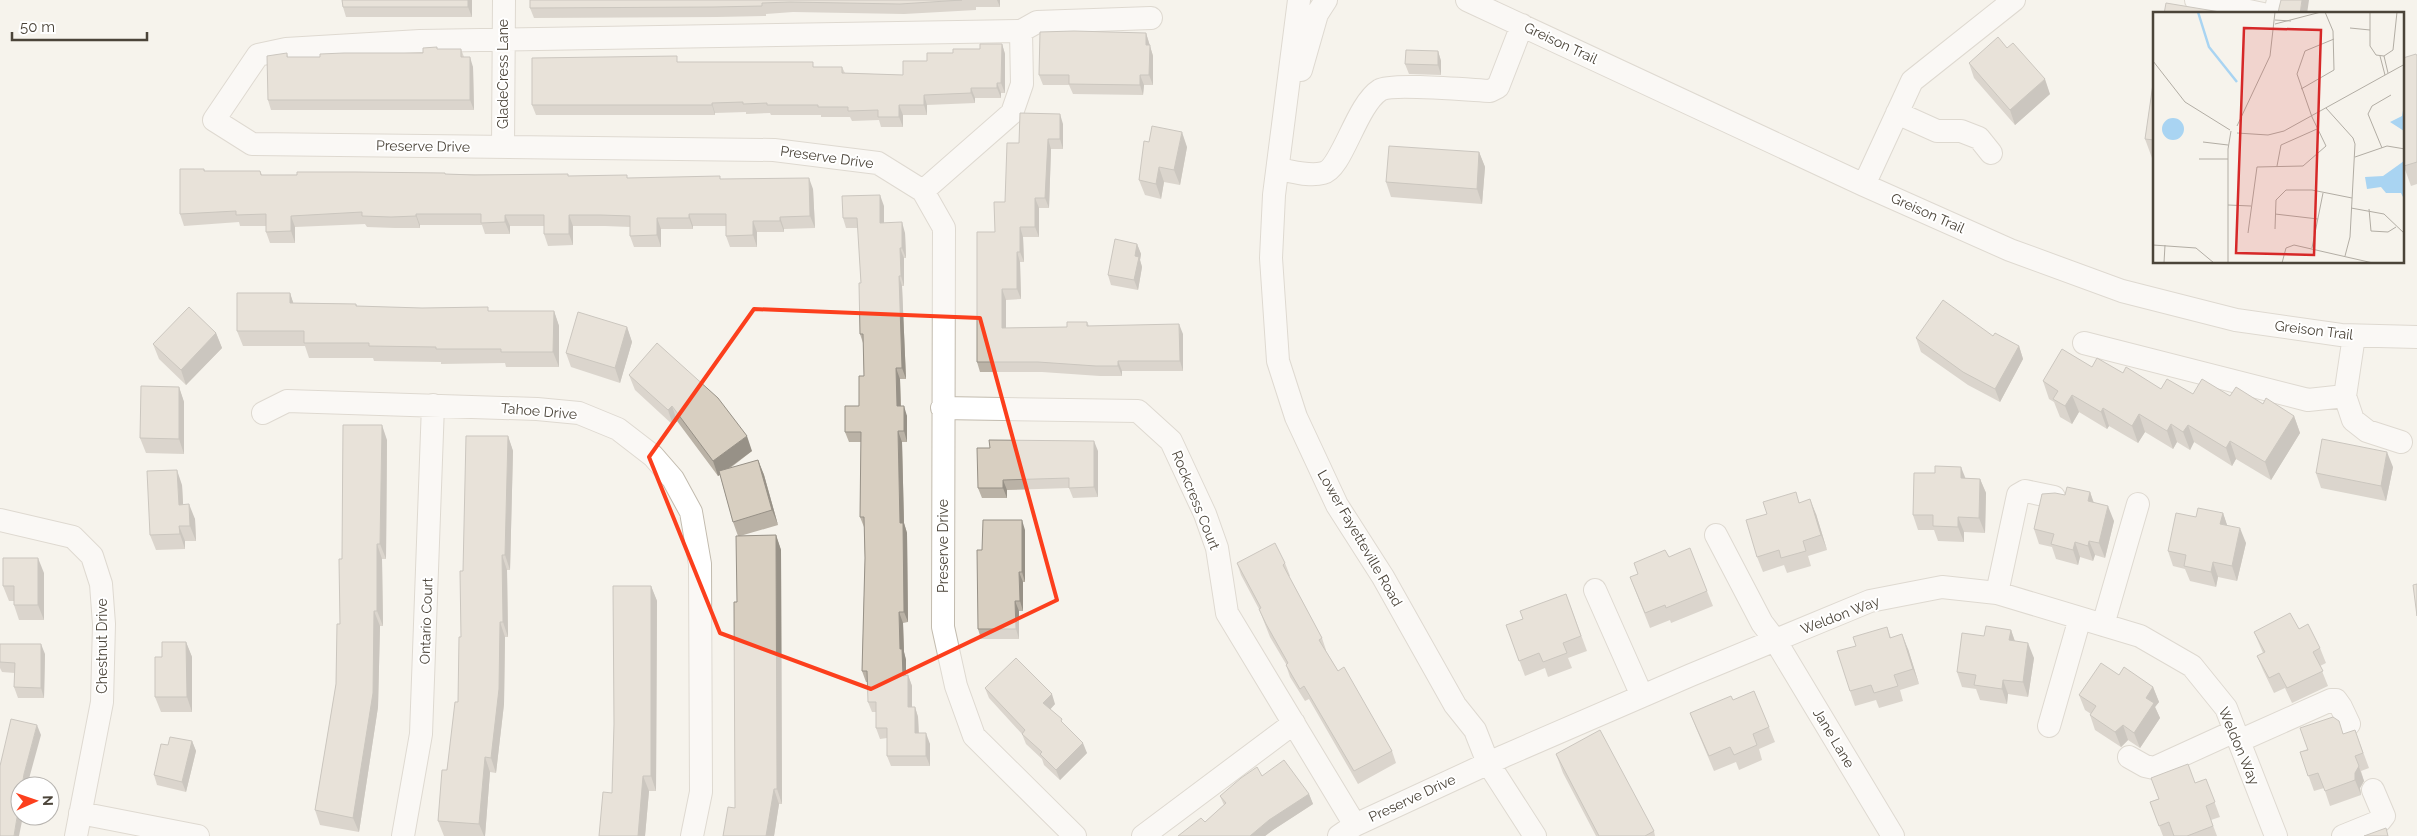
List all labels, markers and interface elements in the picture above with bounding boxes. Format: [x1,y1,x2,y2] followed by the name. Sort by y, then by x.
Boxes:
[12,10,148,42] scale bar
[2153,12,2404,264] inset map
[20,18,55,36] text: 50 m
[495,19,511,129] street label: GladeCress Lane
[1522,19,1600,67] street label: Greison Trail
[376,137,470,155] street label: Preserve Drive
[779,143,875,171] street label: Preserve Drive
[1889,190,1968,236] street label: Greison Trail
[2274,317,2354,343] street label: Greison Trail
[500,400,578,422] street label: Tahoe Drive
[1169,448,1223,552] street label: Rockcress Court
[1314,467,1406,609] street label: Lower Fayetteville Road
[935,499,951,593] street label: Preserve Drive
[416,577,436,665] street label: Ontario Court
[1798,593,1882,637] street label: Weldon Way
[94,598,110,694] street label: Chestnut Drive
[1810,705,1858,771] street label: Jane Lane
[2215,705,2263,788] street label: Weldon Way
[1366,771,1458,825] street label: Preserve Drive
[10,776,60,826] north arrow
[40,795,56,806] text: N

